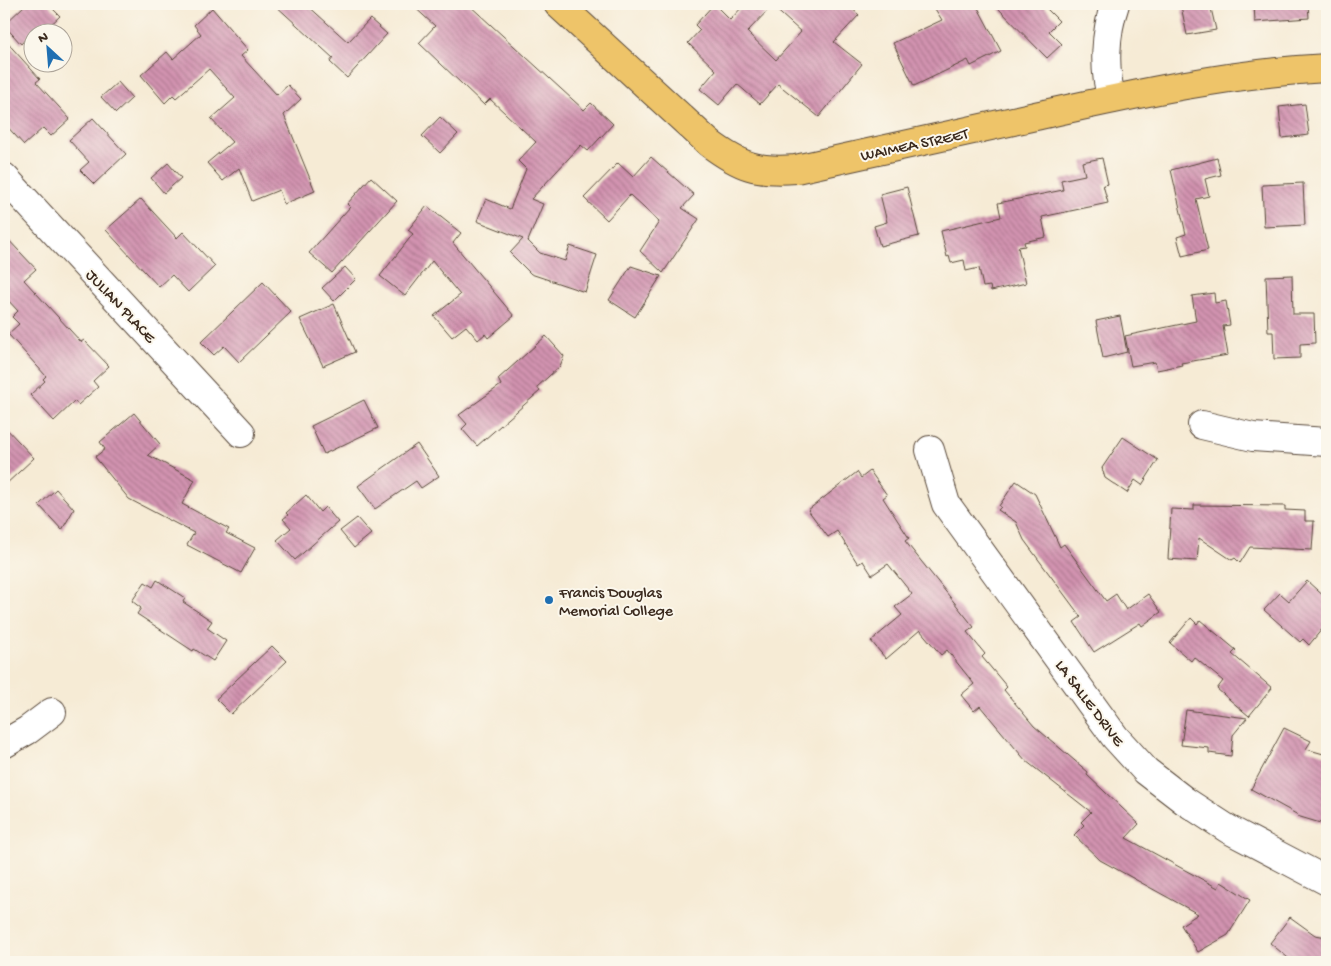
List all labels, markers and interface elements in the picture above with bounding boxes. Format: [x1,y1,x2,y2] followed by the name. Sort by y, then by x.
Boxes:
[22,22,72,72] north arrow
[36,29,51,48] text: N
[859,126,971,167] street label: WAIMEA STREET
[80,267,159,349] street label: JULIAN PLACE
[558,585,674,622] place label: Francis Douglas Memorial College
[543,594,555,606] marker: Francis Douglas Memorial College
[1050,657,1127,752] street label: LA SALLE DRIVE

